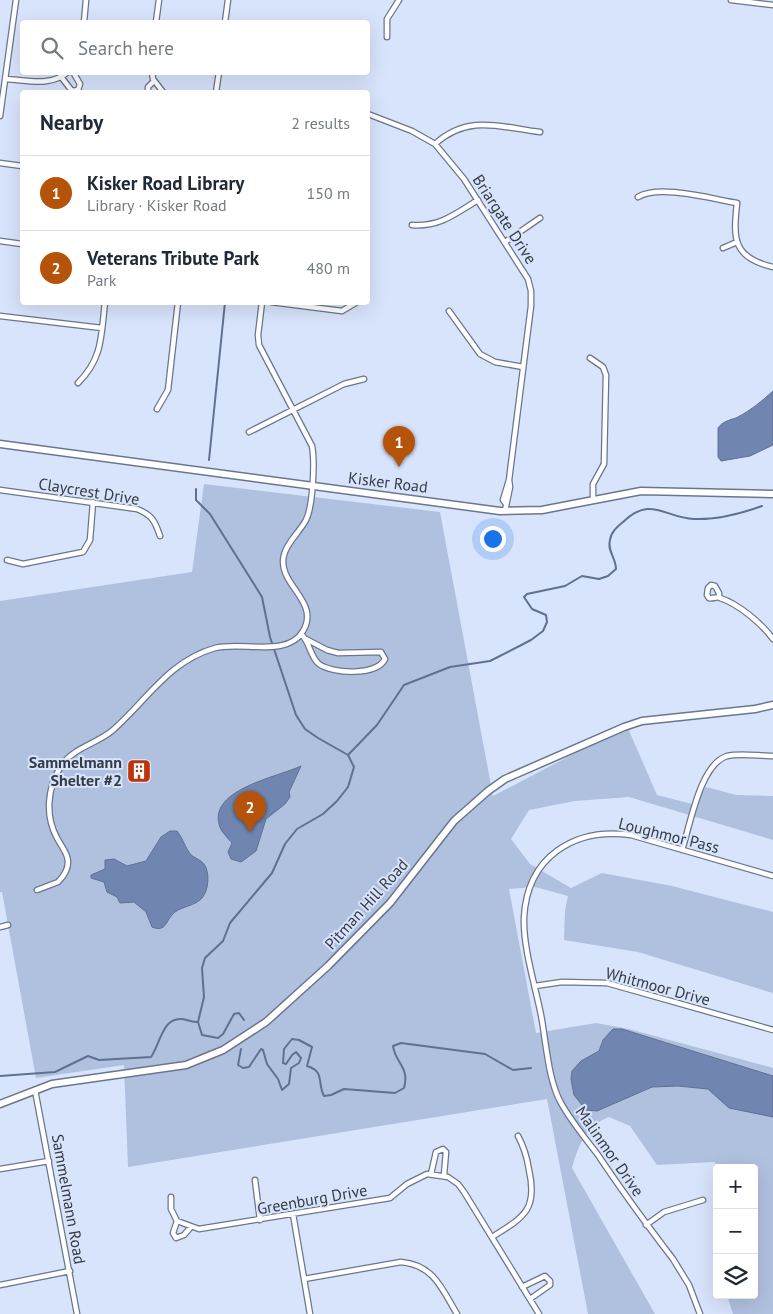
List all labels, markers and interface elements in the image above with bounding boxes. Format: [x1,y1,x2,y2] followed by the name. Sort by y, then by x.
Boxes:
[20,20,370,75] search box
[38,34,66,62] icon: search
[78,36,174,60] text: Search here
[40,109,103,136] text: Nearby
[291,113,350,133] text: 2 results
[87,171,244,195] text: Kisker Road Library
[469,171,541,267] street label: Briargate Drive
[51,183,61,203] text: 1
[307,183,350,203] text: 150 m
[87,195,227,215] text: Library · Kisker Road
[87,246,259,270] text: Veterans Tribute Park
[51,258,61,278] text: 2
[307,258,350,278] text: 480 m
[87,270,116,290] text: Park
[383,426,415,467] pin: 1
[347,467,429,497] street label: Kisker Road
[37,473,141,509] street label: Claycrest Drive
[480,526,506,552] your location
[29,752,122,790] place label: Sammelmann Shelter #2
[126,758,152,784] building icon: Sammelmann Shelter #2
[234,791,266,832] pin: 2
[617,813,722,857] street label: Loughmor Pass
[320,855,412,953] street label: Pitman Hill Road
[604,962,712,1010] street label: Whitmoor Drive
[572,1102,648,1200] street label: Malinmor Drive
[48,1132,90,1266] street label: Sammelmann Road
[713,1164,758,1299] map controls
[713,1164,758,1209] button: +
[255,1179,369,1219] street label: Greenburg Drive
[713,1209,758,1254] button: −
[713,1254,758,1299] button: layers

